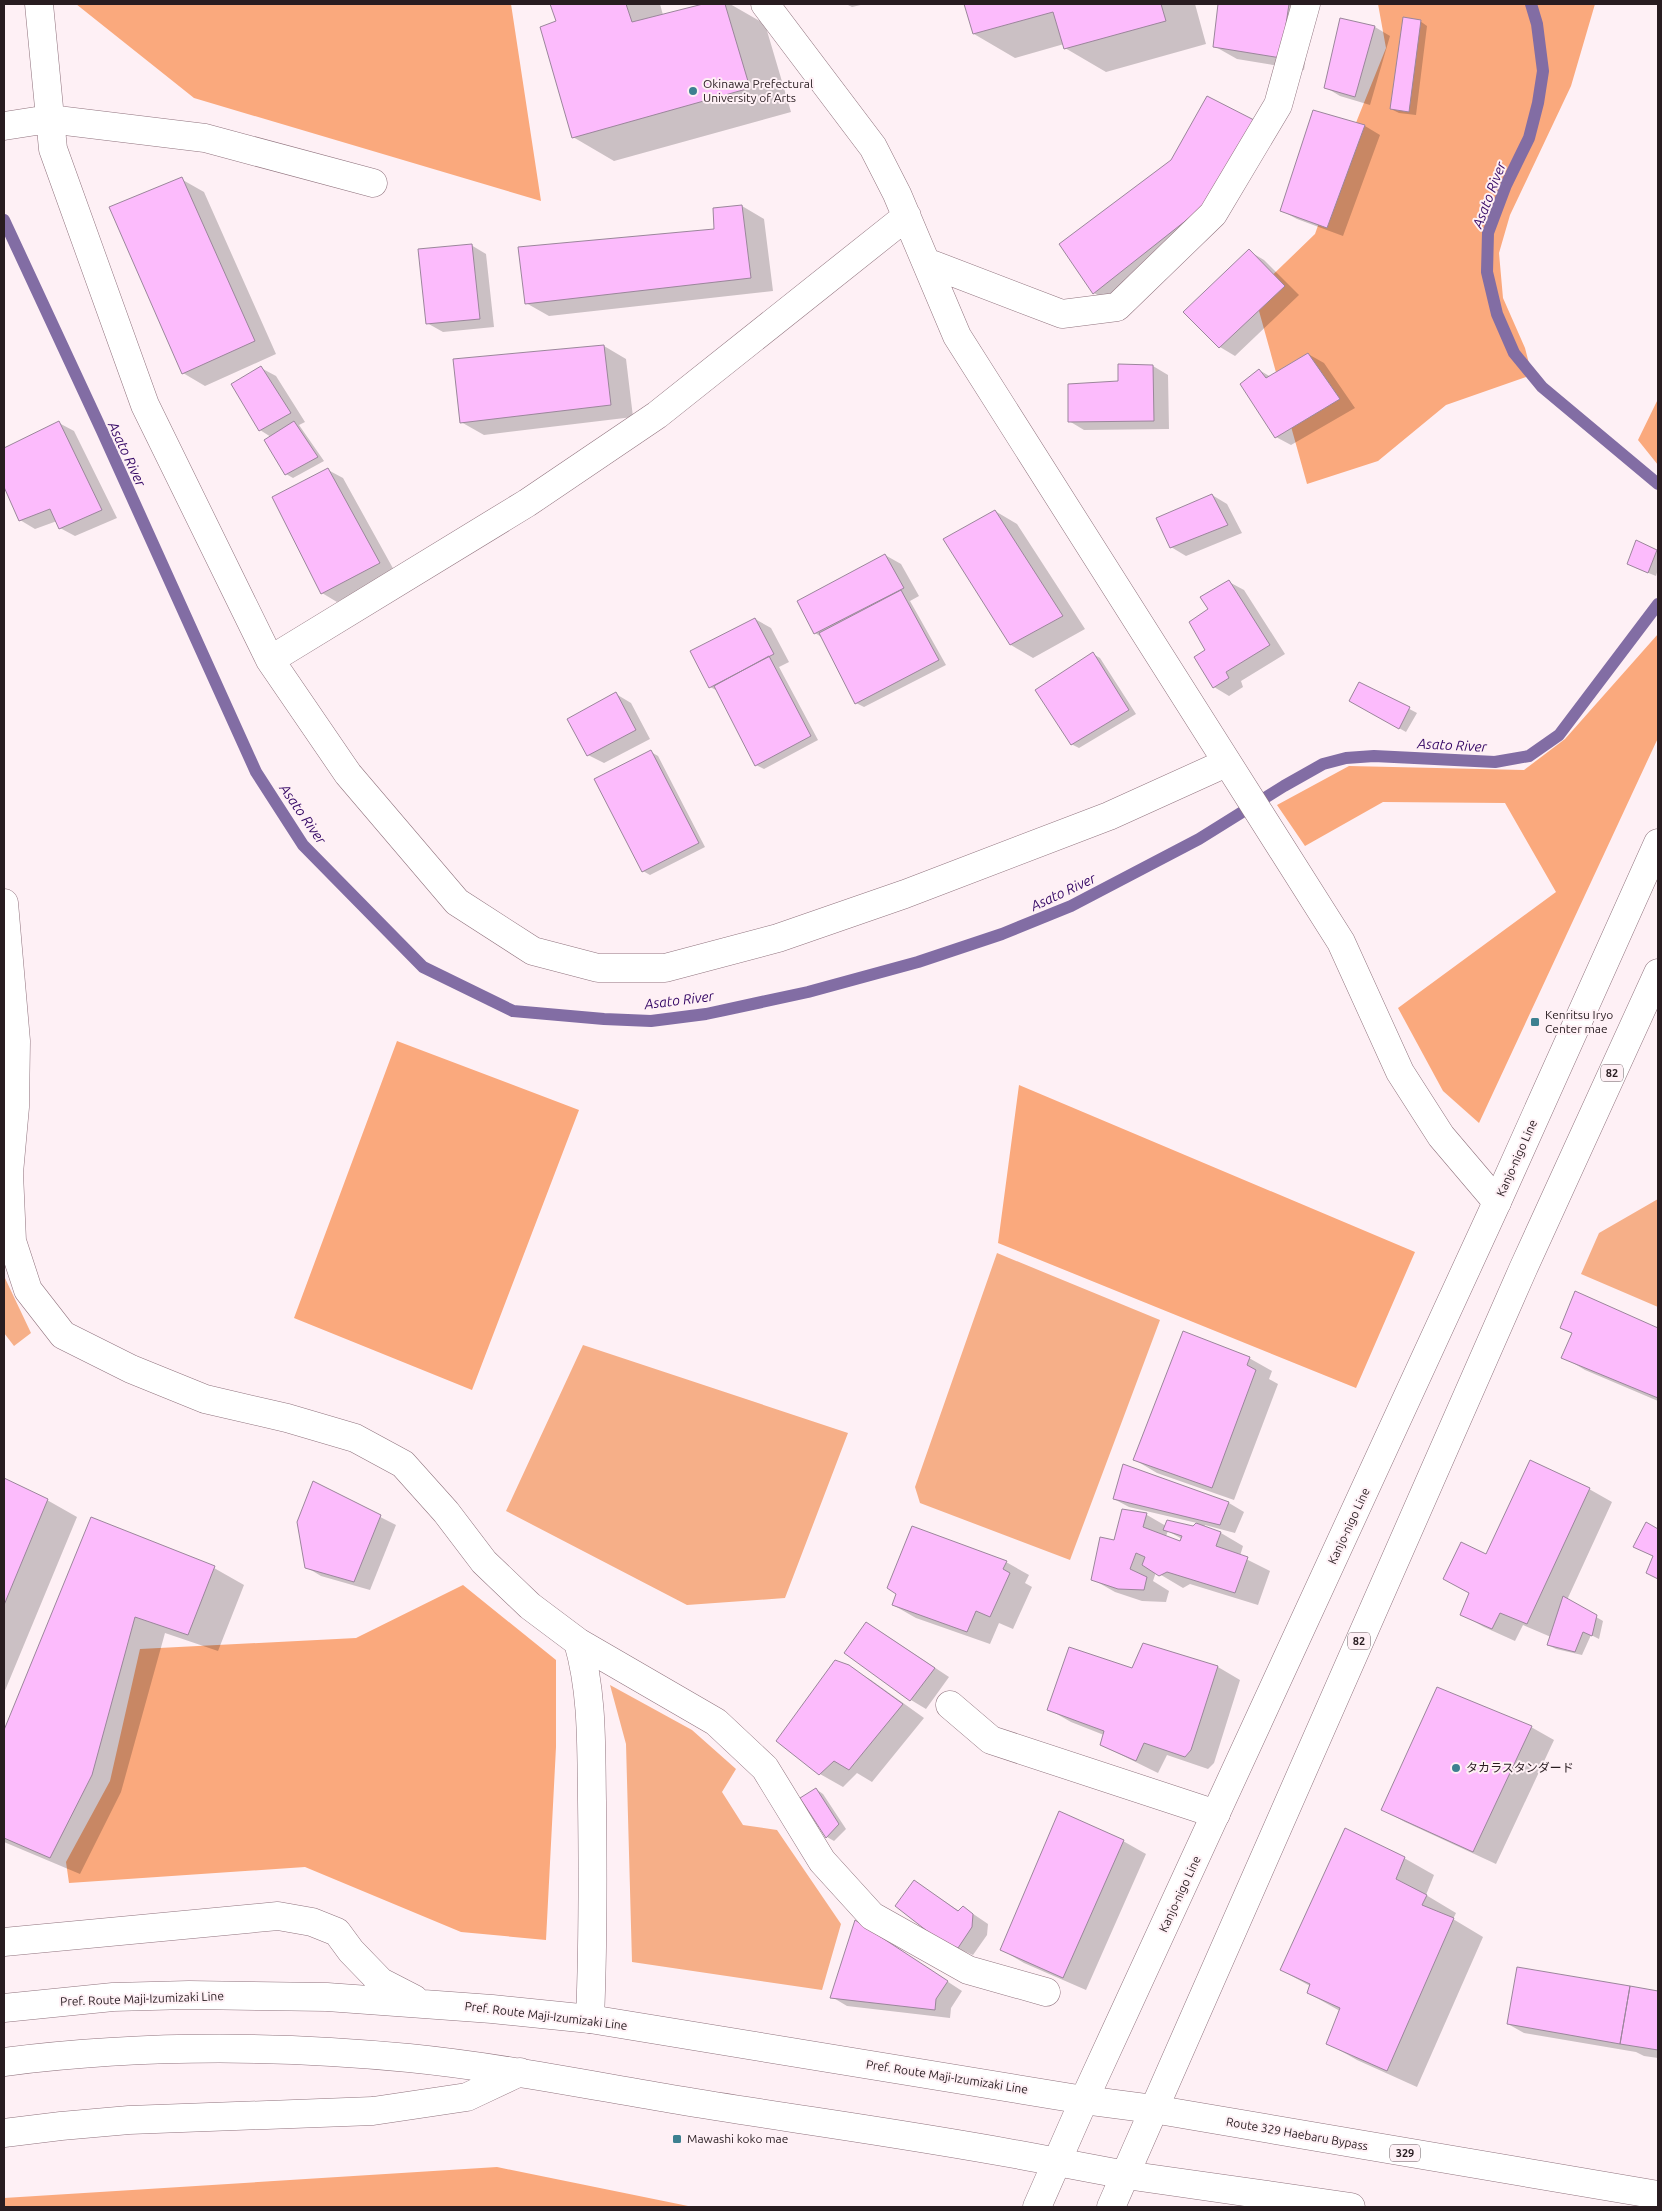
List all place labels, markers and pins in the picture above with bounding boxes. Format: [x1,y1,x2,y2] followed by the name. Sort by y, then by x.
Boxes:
[703,77,813,104] place label: Okinawa Prefectural University of Arts
[687,85,699,97] marker: Okinawa Prefectural University of Arts
[1545,1008,1613,1035] place label: Kenritsu Iryo Center mae
[1529,1016,1541,1028] marker: Kenritsu Iryo Center mae
[1466,1761,1574,1774] place label: タカラスタンダード
[1450,1762,1462,1774] marker: タカラスタンダード
[687,2132,788,2145] place label: Mawashi koko mae
[671,2133,683,2145] marker: Mawashi koko mae

